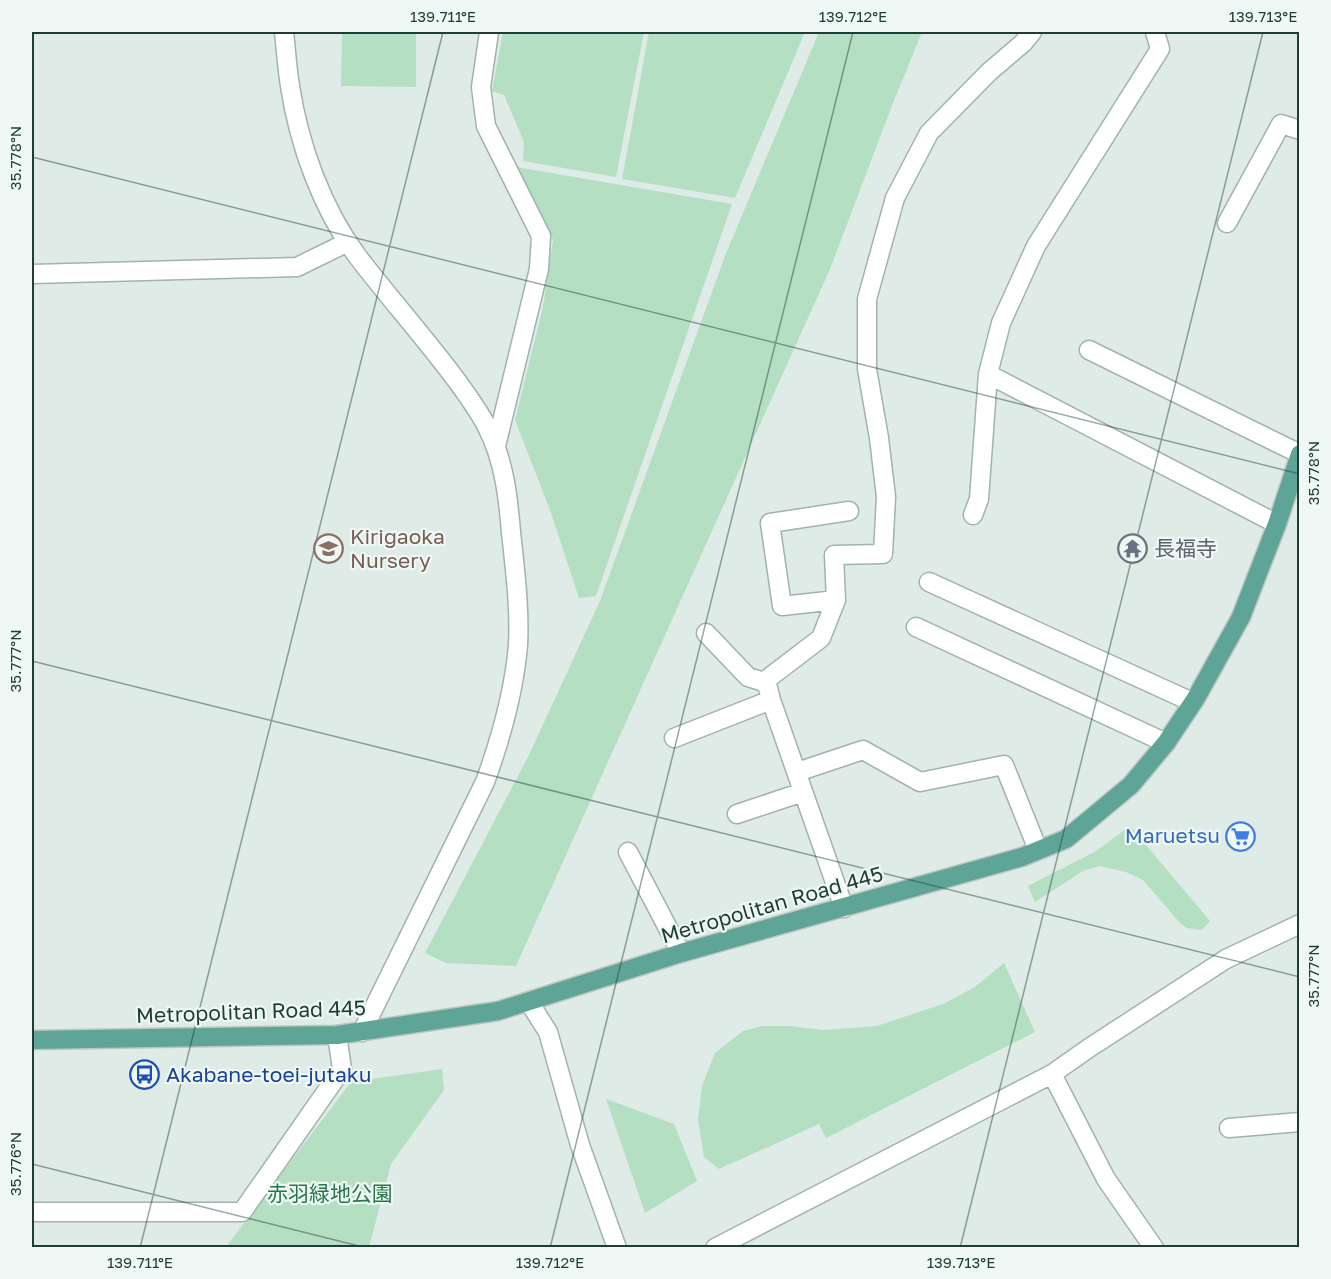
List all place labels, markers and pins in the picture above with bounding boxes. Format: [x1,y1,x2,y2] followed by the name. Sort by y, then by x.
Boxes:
[350,523,445,573] place label: Kirigaoka Nursery
[313,533,345,565] school or university icon: Kirigaoka Nursery
[1117,533,1149,565] temple icon: 長福寺
[1154,535,1217,561] place label: 長福寺
[1225,820,1257,852] supermarket icon: Maruetsu
[1125,822,1220,848] place label: Maruetsu
[129,1059,161,1091] bus stop icon: Akabane-toei-jutaku
[166,1061,371,1087] place label: Akabane-toei-jutaku

